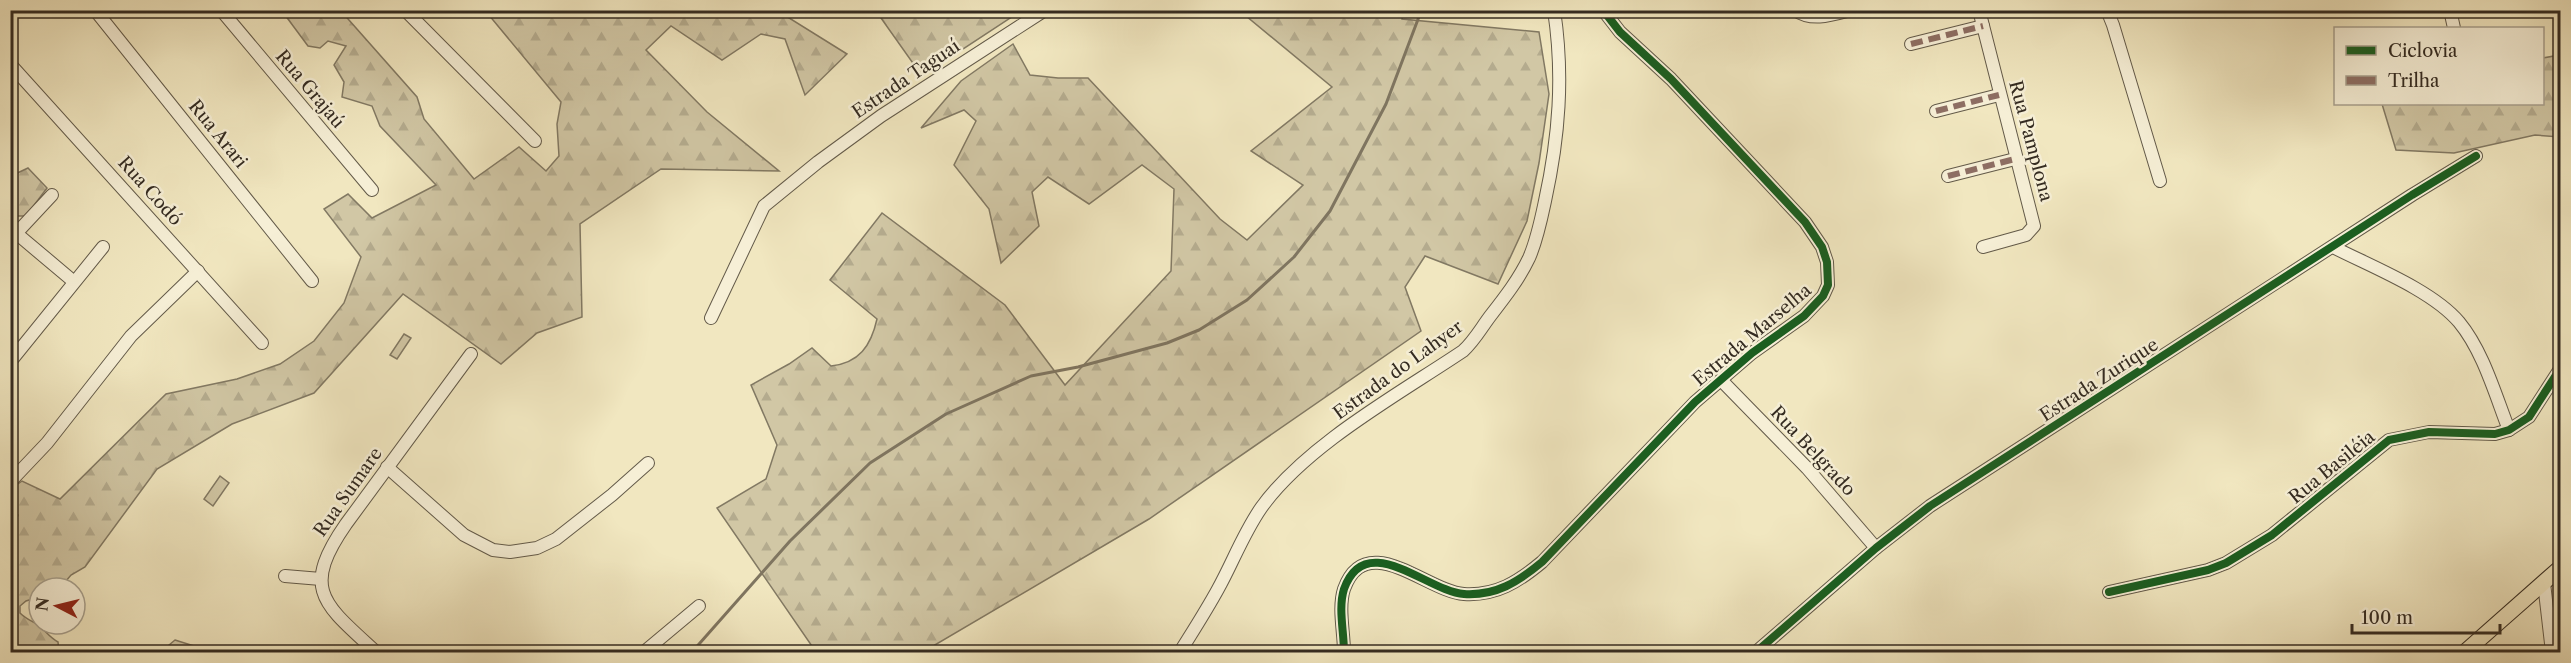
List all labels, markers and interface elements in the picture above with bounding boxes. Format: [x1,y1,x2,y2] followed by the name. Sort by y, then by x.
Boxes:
[2334,27,2544,105] legend
[848,35,964,123] street label: Estrada Taguaí
[2388,40,2458,62] text: Ciclovia
[271,45,349,133] street label: Rua Grajaú
[2388,70,2440,92] text: Trilha
[2004,78,2058,204] street label: Rua Pamplona
[184,96,252,173] street label: Rua Arari
[113,152,187,230] street label: Rua Codó
[1688,279,1816,391] street label: Estrada Marselha
[1329,315,1467,424] street label: Estrada do Lahyer
[2036,334,2162,426] street label: Estrada Zurique
[1766,402,1860,500] street label: Rua Belgrado
[2285,425,2380,508] street label: Rua Basiléia
[309,443,387,541] street label: Rua Sumare
[27,576,87,636] north arrow
[31,596,53,612] text: N
[2352,597,2500,635] scale bar
[2361,607,2413,629] text: 100 m

